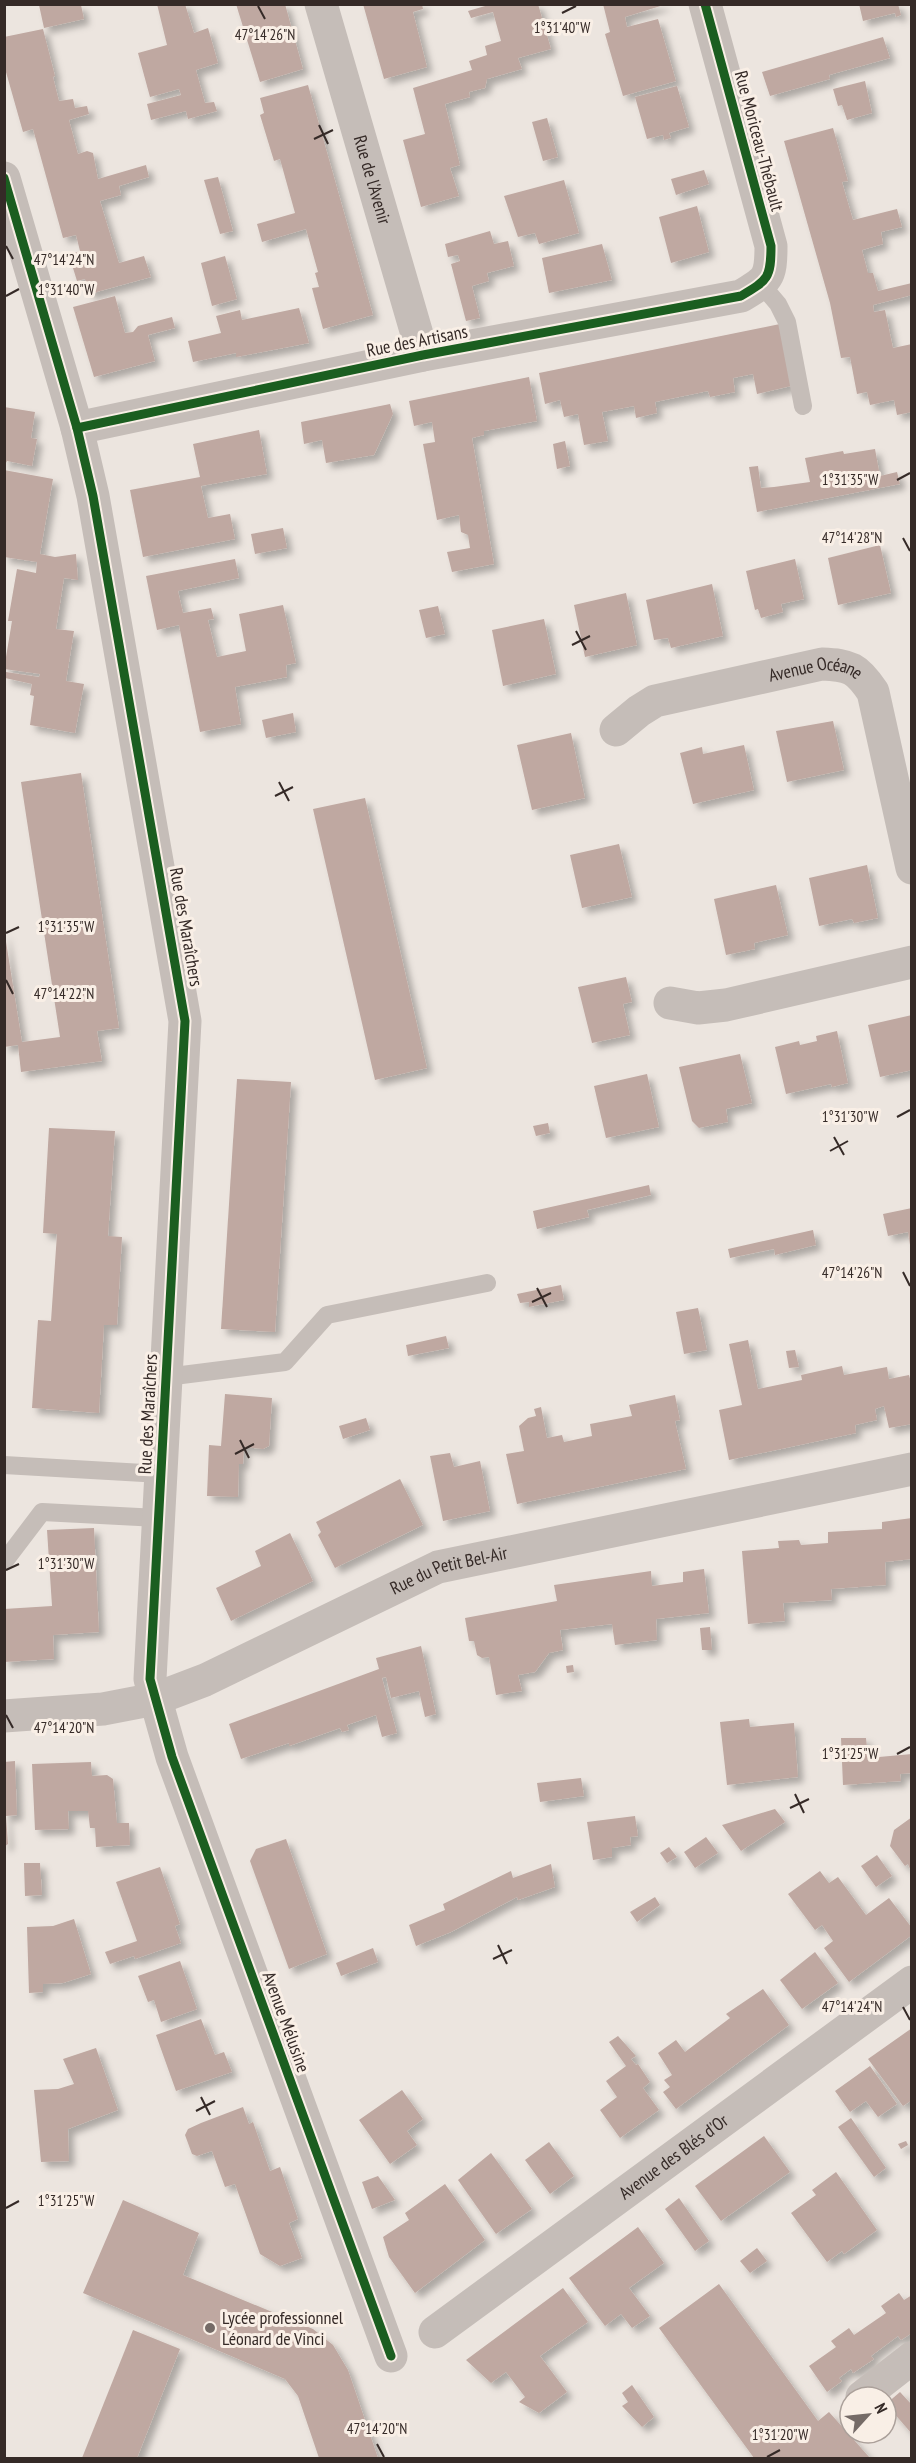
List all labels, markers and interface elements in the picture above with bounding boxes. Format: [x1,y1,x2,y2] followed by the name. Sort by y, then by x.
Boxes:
[534,18,590,37] text: 1°31'40"W
[235,25,295,44] text: 47°14'26"N
[730,68,789,214] street label: Rue Moriceau-Thébault
[349,132,396,227] street label: Rue de l'Avenir
[34,250,94,269] text: 47°14'24"N
[38,280,94,299] text: 1°31'40"W
[364,319,469,362] street label: Rue des Artisans
[822,470,878,489] text: 1°31'35"W
[822,528,882,547] text: 47°14'28"N
[766,651,868,687] street label: Avenue Océane
[165,866,208,988] street label: Rue des Maraîchers
[38,917,94,936] text: 1°31'35"W
[34,984,94,1003] text: 47°14'22"N
[822,1107,878,1126] text: 1°31'30"W
[822,1263,882,1282] text: 47°14'26"N
[133,1353,162,1475] street label: Rue des Maraîchers
[386,1541,509,1600] street label: Rue du Petit Bel-Air
[38,1554,94,1573] text: 1°31'30"W
[34,1718,94,1737] text: 47°14'20"N
[822,1744,878,1763] text: 1°31'25"W
[258,1968,315,2075] street label: Avenue Mélusine
[822,1997,882,2016] text: 47°14'24"N
[614,2109,733,2204] street label: Avenue des Blés d'Or
[38,2191,94,2210] text: 1°31'25"W
[222,2306,344,2350] place label: Lycée professionnel Léonard de Vinci
[203,2321,217,2335] marker: Lycée professionnel Léonard de Vinci
[838,2385,898,2445] north arrow
[870,2400,892,2417] text: N
[347,2419,407,2438] text: 47°14'20"N
[752,2425,808,2444] text: 1°31'20"W

